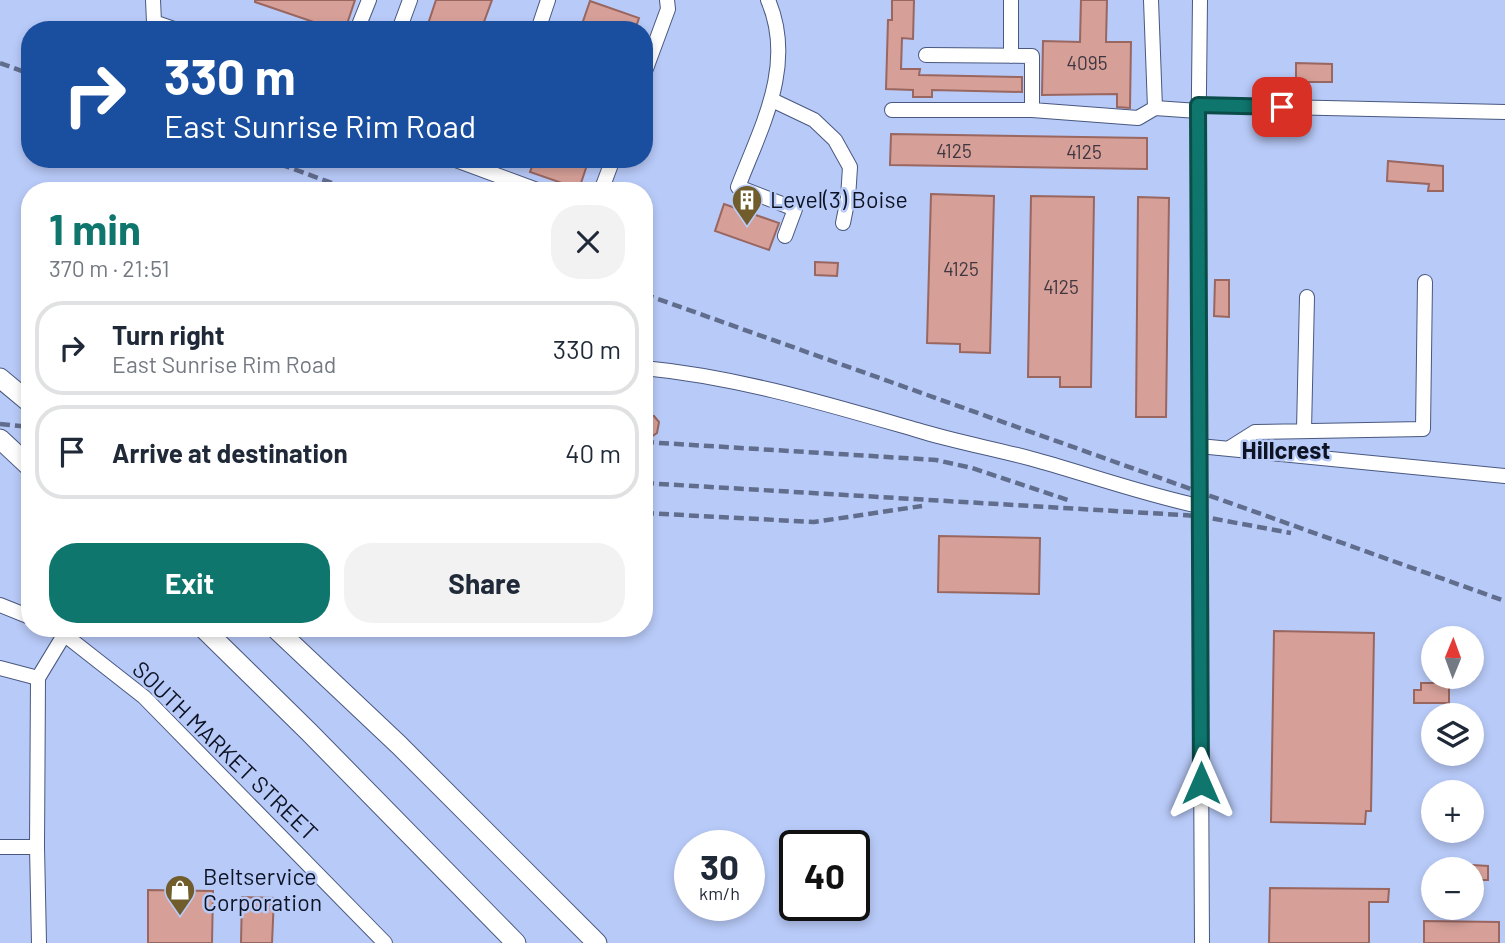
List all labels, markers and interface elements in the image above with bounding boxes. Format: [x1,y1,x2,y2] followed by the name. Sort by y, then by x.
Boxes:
[164,46,296,105] text: 330 m
[49,49,140,140] icon: right
[1067,51,1107,74] house number: 4095
[1252,77,1312,137] pin
[1263,88,1301,126] icon: arrive
[164,106,476,144] text: East Sunrise Rim Road
[936,139,972,162] house number: 4125
[1066,140,1102,163] house number: 4125
[730,183,764,227] building icon: Level(3) Boise
[770,185,908,213] place label: Level(3) Boise
[49,203,141,253] text: 1 min
[551,205,625,279] button: close
[49,254,169,282] text: 370 m · 21:51
[943,257,979,280] house number: 4125
[1043,275,1079,298] house number: 4125
[112,319,225,350] text: Turn right
[53,329,91,367] icon: right
[553,333,621,364] text: 330 m
[112,350,336,378] text: East Sunrise Rim Road
[53,433,91,471] icon: arrive
[1242,435,1330,464] district label: Hillcrest
[112,437,348,468] text: Arrive at destination
[565,437,621,468] text: 40 m
[49,543,330,623] button: Exit
[344,543,625,623] button: Share
[1421,626,1484,690] north arrow
[1421,626,1484,920] map controls
[127,655,324,846] street label: SOUTH MARKET STREET
[1421,703,1484,766] button: layers
[1164,746,1238,820] position arrow
[1421,780,1484,843] button: +
[779,830,870,921] speed limit sign: 40
[700,845,739,887] text: 30
[1421,857,1484,920] button: −
[203,862,322,916] place label: Beltservice Corporation
[163,873,197,917] shop icon: Beltservice Corporation
[699,882,740,904] text: km/h

